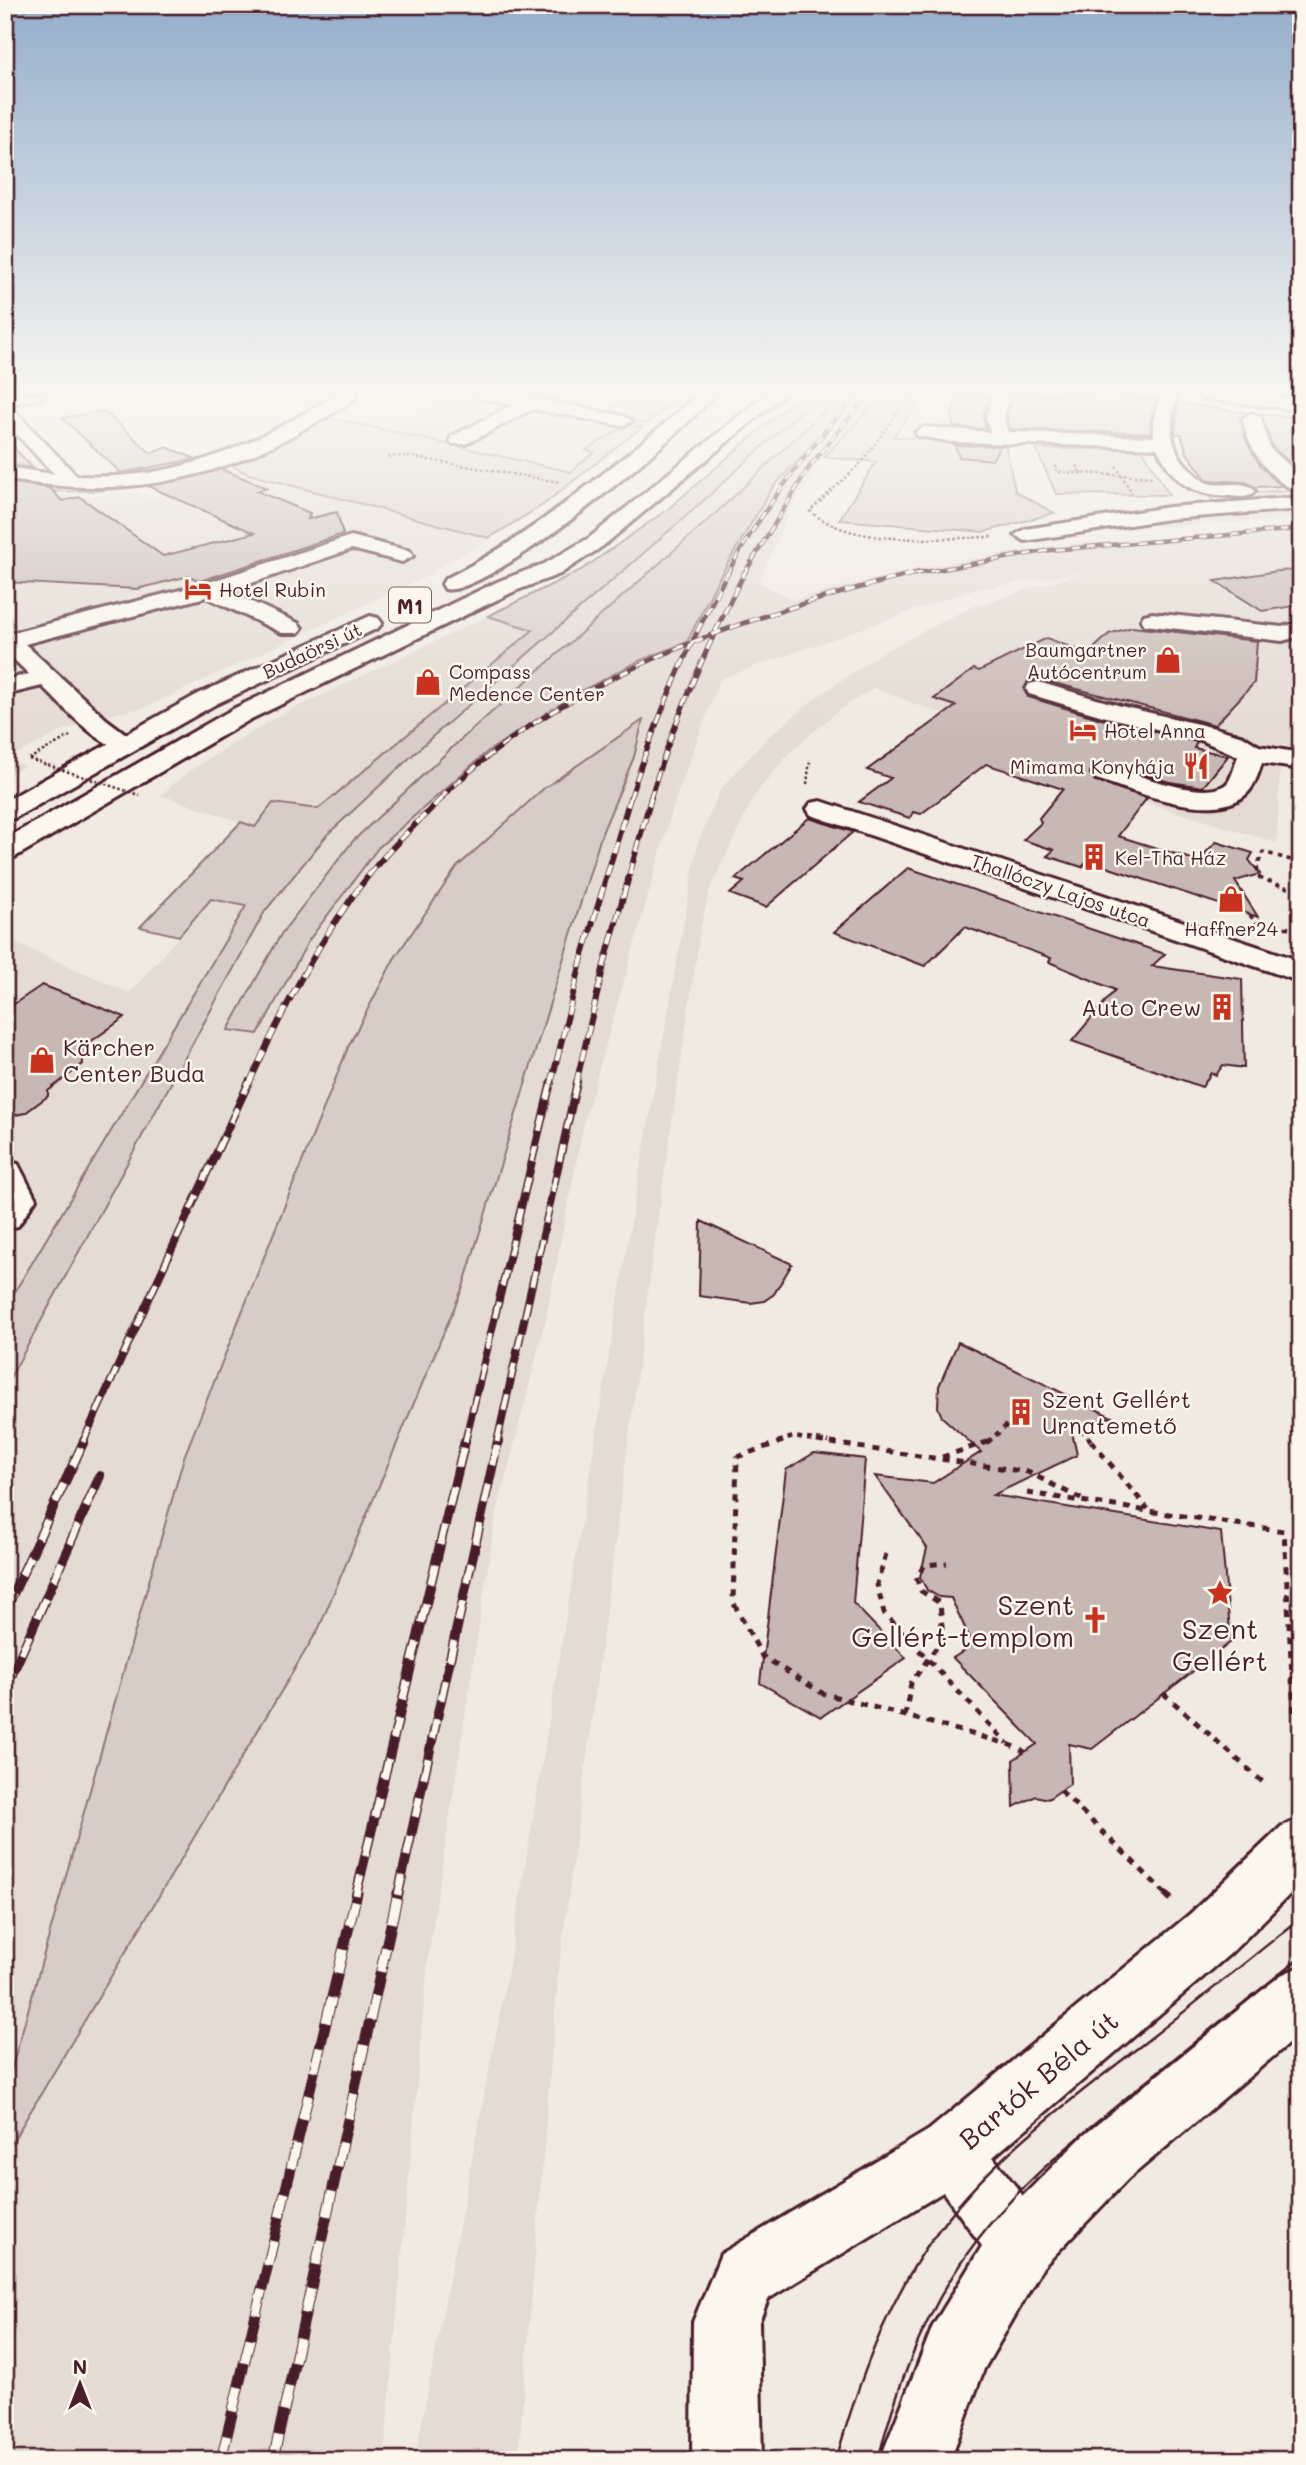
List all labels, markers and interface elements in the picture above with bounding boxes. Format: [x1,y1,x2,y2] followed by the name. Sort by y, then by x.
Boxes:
[183,574,213,604] hotel icon: Hotel Rubin
[219,577,326,602] place label: Hotel Rubin
[389,588,431,622] road number: M1
[258,616,366,684] street label: Budaörsi út
[1025,637,1147,684] place label: Baumgartner Autócentrum
[1153,645,1183,675] shop icon: Baumgartner Autócentrum
[449,659,605,706] place label: Compass Medence Center
[413,667,443,697] shop icon: Compass Medence Center
[1068,715,1098,745] hotel icon: Hotel Anna
[1104,718,1206,743] place label: Hotel Anna
[1181,751,1211,781] restaurant icon: Mimama Konyhája
[1010,754,1175,779] place label: Mimama Konyhája
[1079,842,1109,872] building icon: Kel-Tha Ház
[1115,845,1226,870] place label: Kel-Tha Ház
[968,848,1154,932] street label: Thallóczy Lajos utca
[1216,884,1246,914] shop icon: Haffner24
[1184,916,1278,941] place label: Haffner24
[1081,992,1201,1022] place label: Auto Crew
[1207,992,1237,1022] building icon: Auto Crew
[63,1032,205,1088] place label: Kärcher Center Buda
[27,1045,57,1075] shop icon: Kärcher Center Buda
[1042,1384,1191,1440] place label: Szent Gellért Urnatemető
[1006,1397,1036,1427] building icon: Szent Gellért Urnatemető
[1205,1578,1235,1608] place icon: Szent Gellért
[851,1586,1074,1654] place label: Szent Gellért-templom
[1080,1605,1110,1635] church icon: Szent Gellért-templom
[1172,1610,1268,1678] place label: Szent Gellért
[951,2002,1125,2156] street label: Bartók Béla út
[46,2350,116,2420] north arrow
[73,2354,87,2379] text: N

